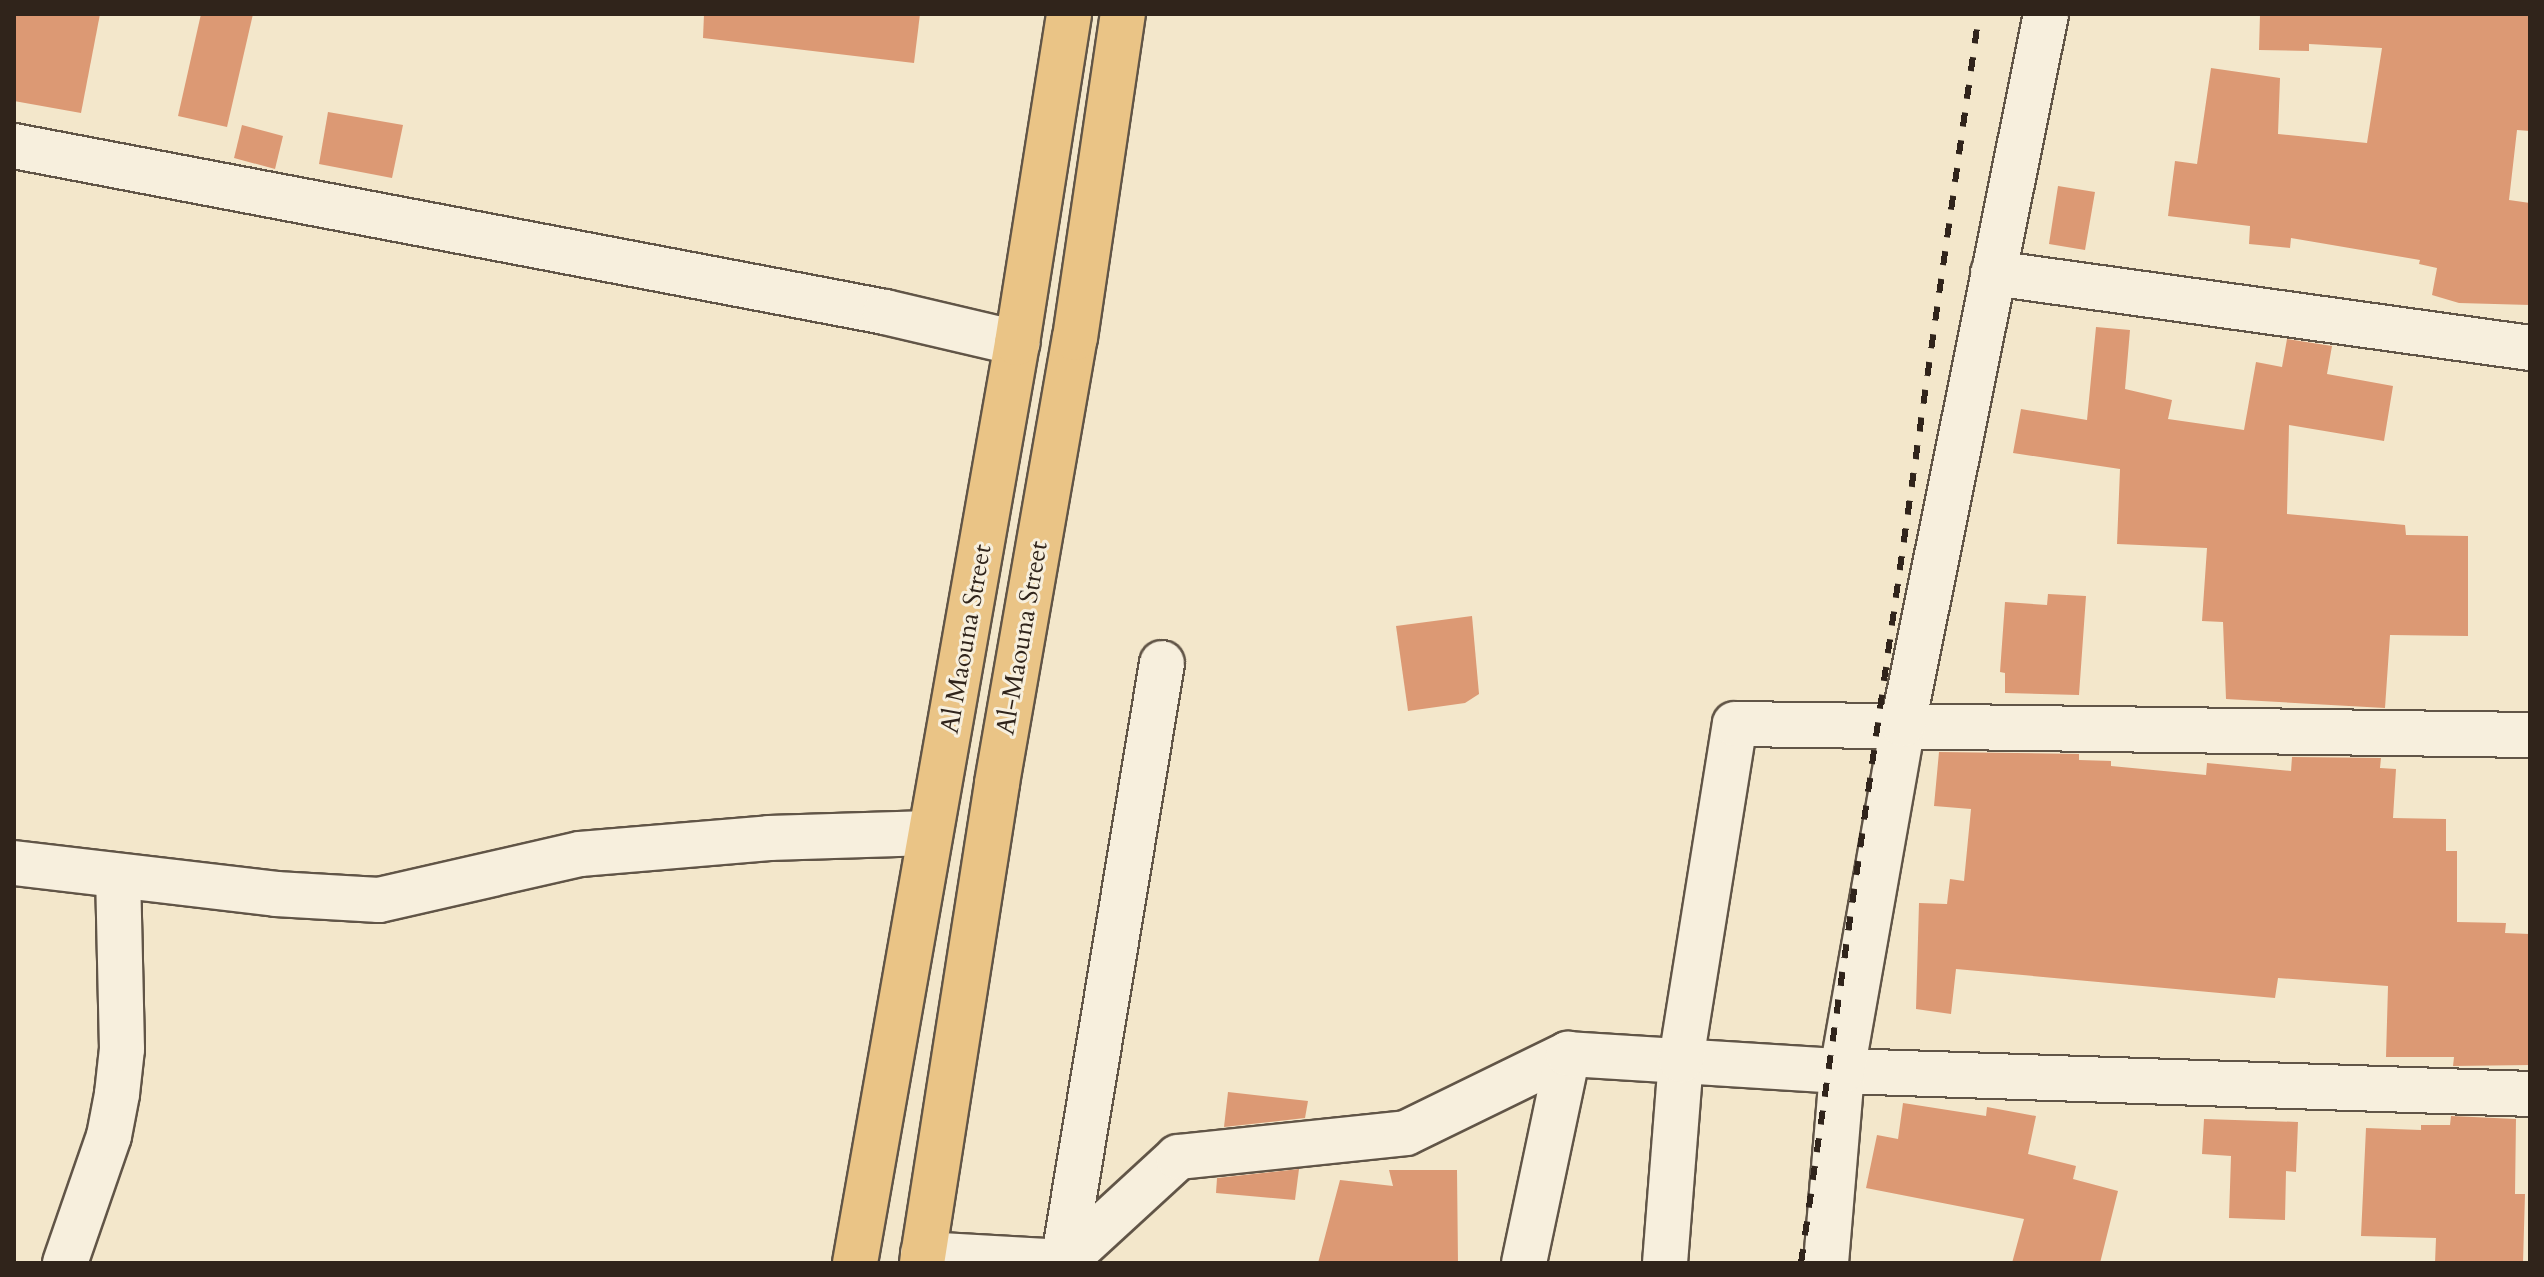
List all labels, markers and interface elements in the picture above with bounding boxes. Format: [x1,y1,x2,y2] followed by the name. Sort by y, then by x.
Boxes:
[990,539,1054,737] street label: Al-Maouna Street
[934,542,998,736] street label: Al Maouna Street

